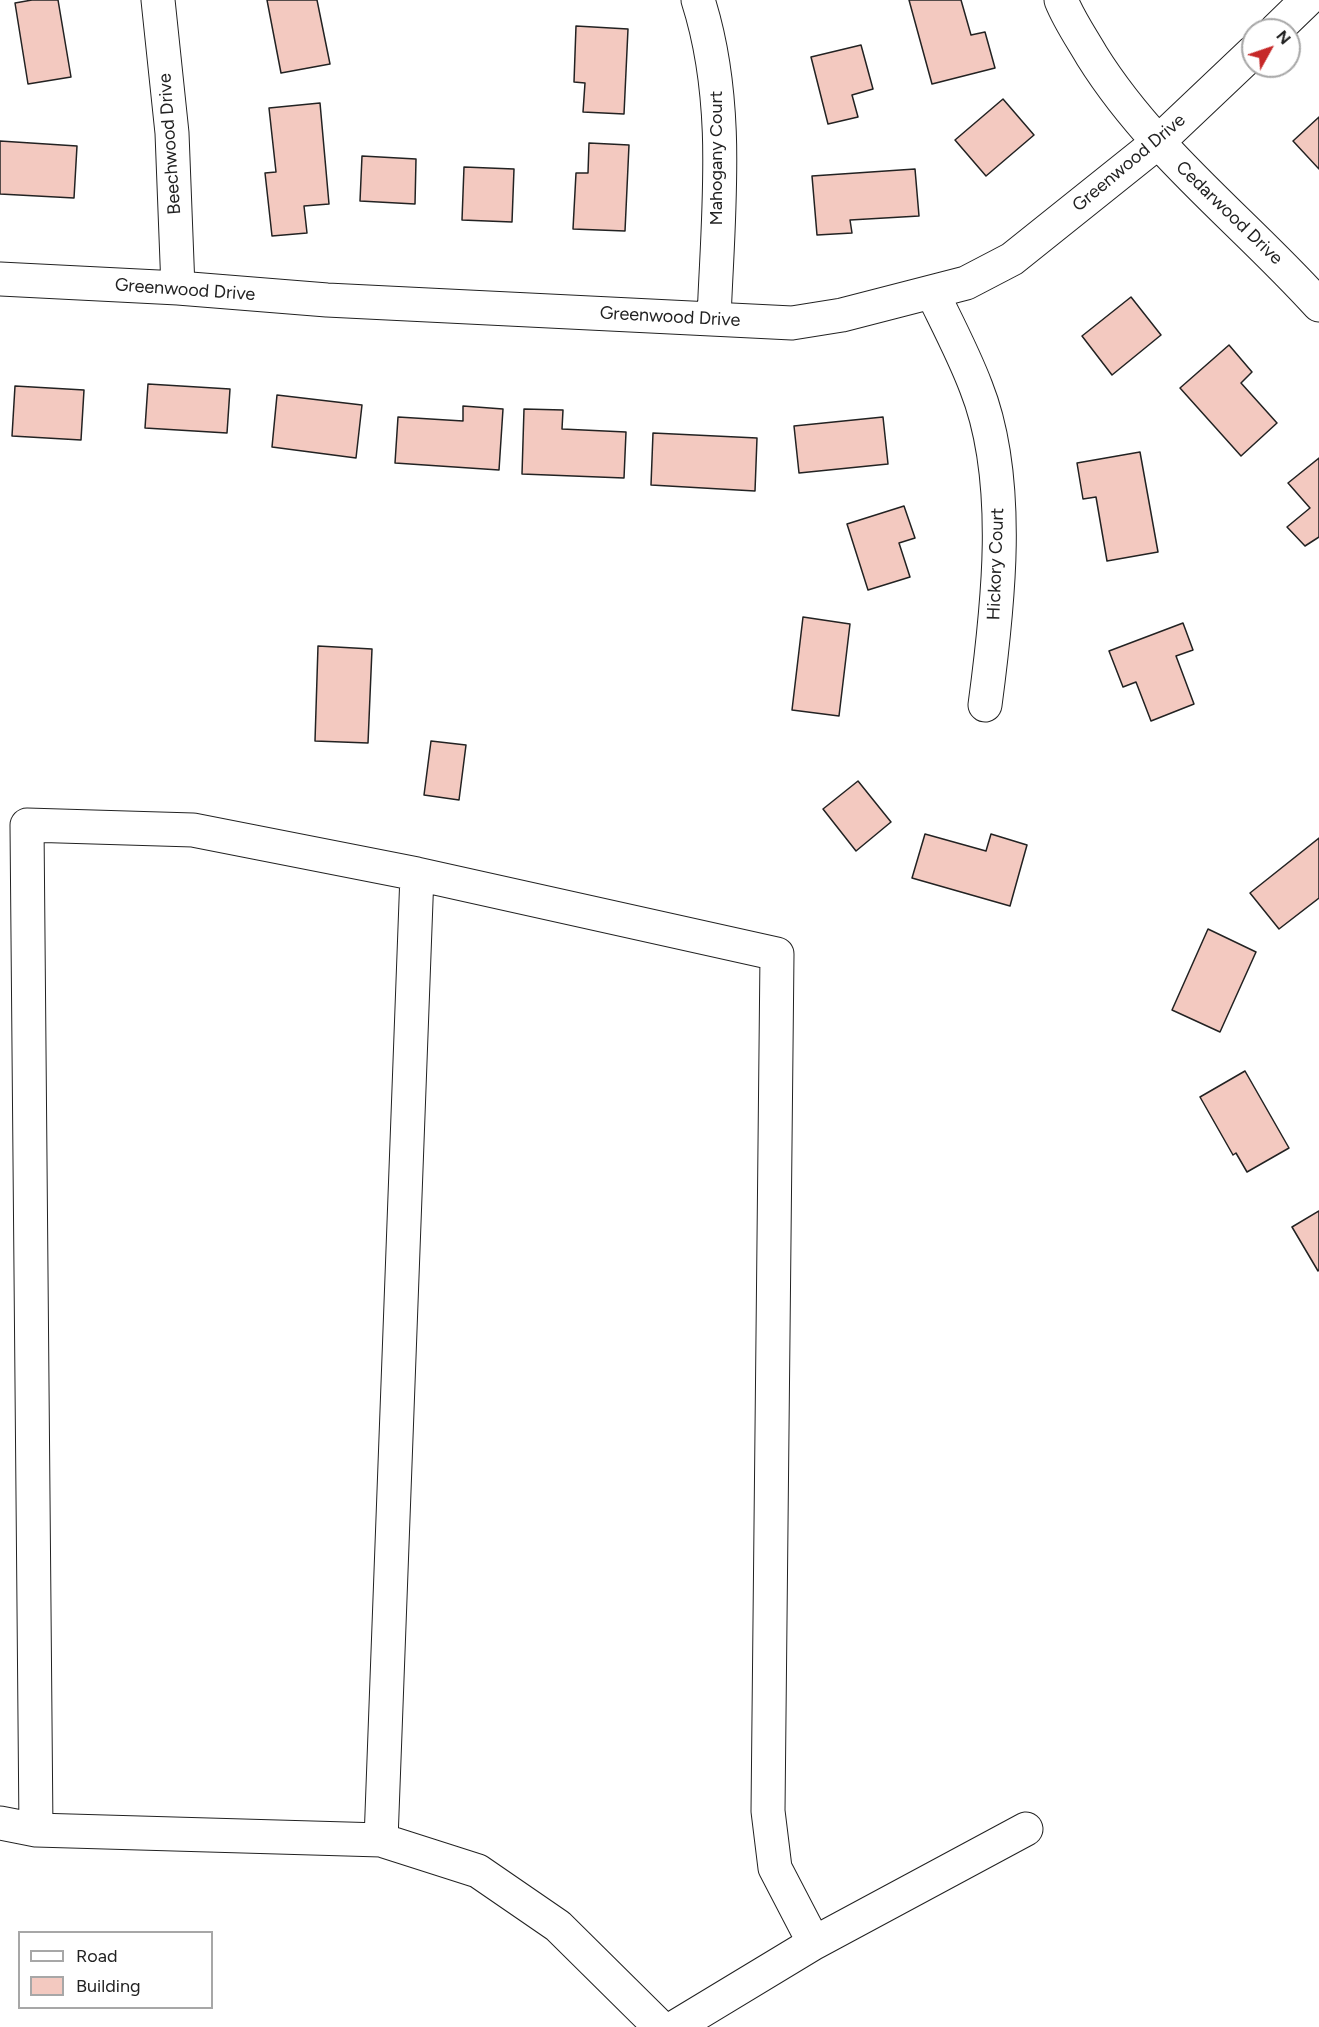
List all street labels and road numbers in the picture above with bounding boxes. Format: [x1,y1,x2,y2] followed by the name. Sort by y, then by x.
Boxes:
[154,73,186,215] street label: Beechwood Drive
[706,91,728,225] street label: Mahogany Court
[1068,109,1190,217] street label: Greenwood Drive
[1171,157,1287,269] street label: Cedarwood Drive
[114,274,256,306] street label: Greenwood Drive
[599,303,741,331] street label: Greenwood Drive
[983,507,1009,621] street label: Hickory Court

